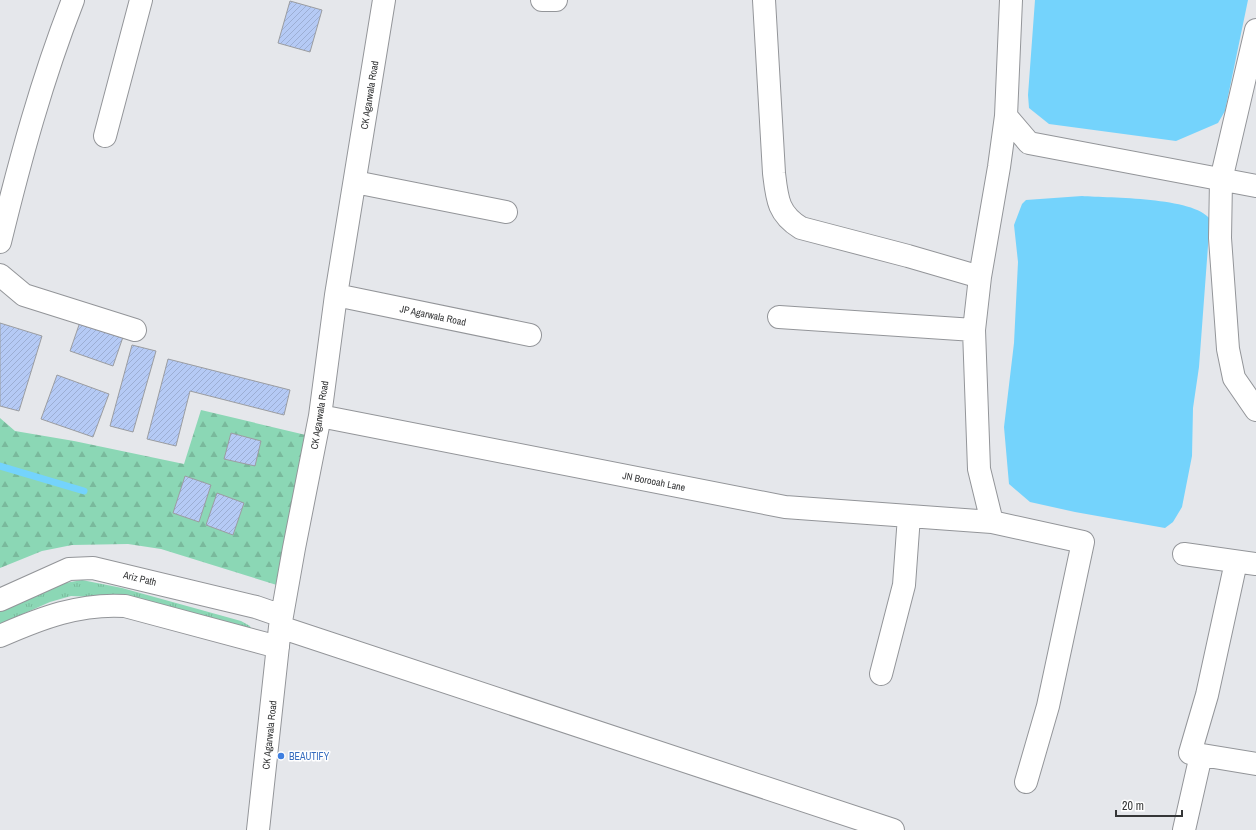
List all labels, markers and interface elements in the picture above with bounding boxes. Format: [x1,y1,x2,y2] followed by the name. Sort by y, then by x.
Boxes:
[358,60,381,130] street label: CK Agarwala Road
[399,302,467,329] street label: JP Agarwala Road
[308,380,331,450] street label: CK Agarwala Road
[621,469,687,494] street label: JN Borooah Lane
[121,568,158,589] street label: Ariz Path
[259,700,280,770] street label: CK Agarwala Road
[289,750,330,763] place label: BEAUTIFY
[276,751,286,761] marker: BEAUTIFY
[1116,792,1182,818] scale bar
[1122,798,1144,814] text: 20 m

